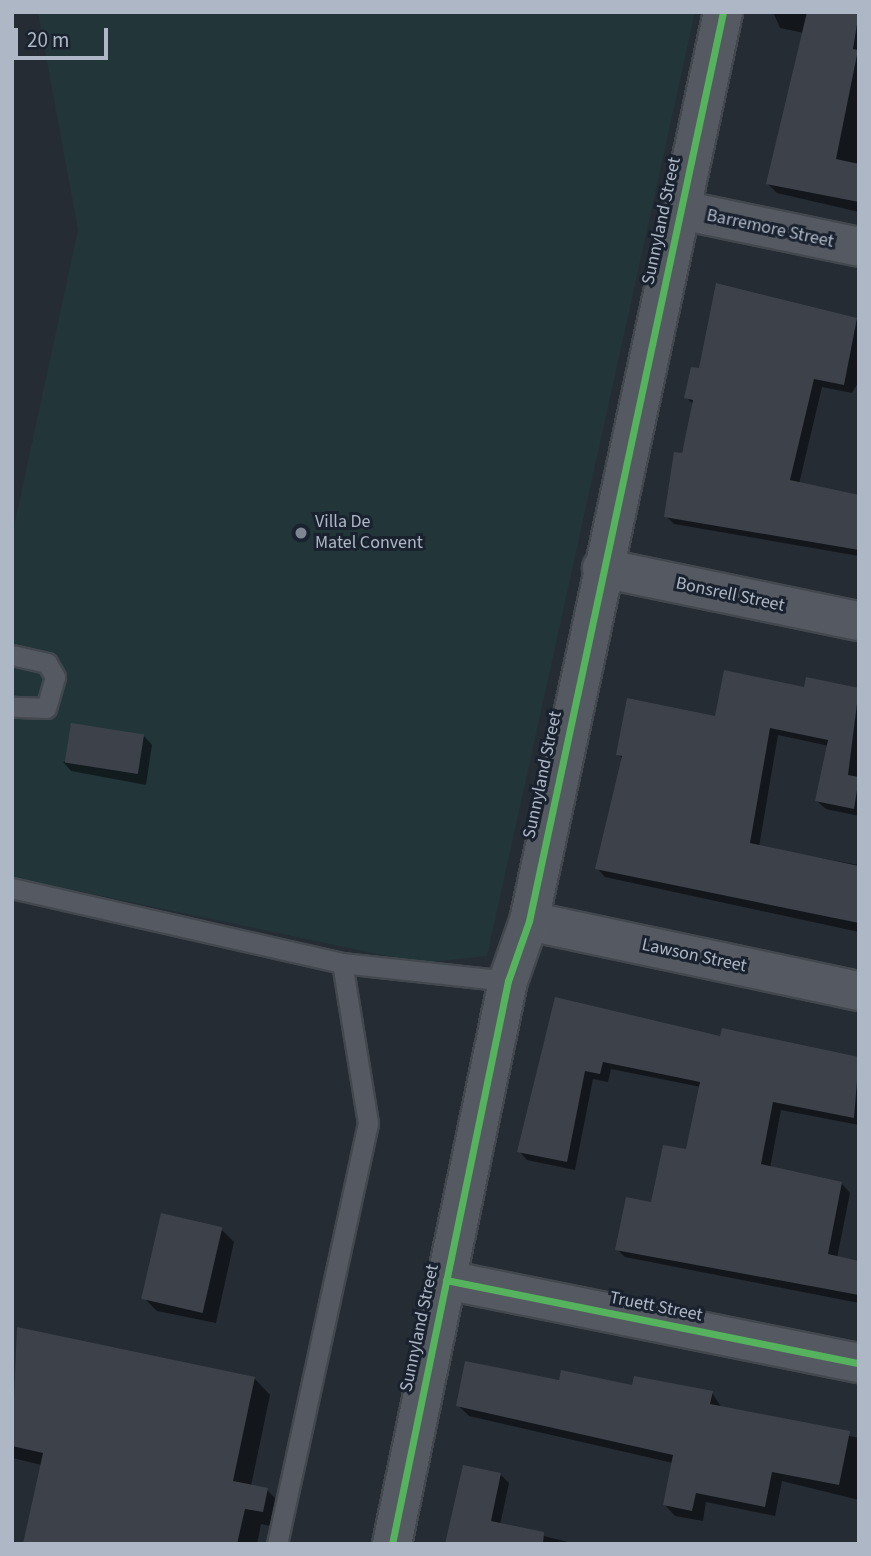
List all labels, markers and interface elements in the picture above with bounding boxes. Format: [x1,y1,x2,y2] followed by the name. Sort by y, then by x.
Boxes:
[18,14,112,58] scale bar
[27,25,69,55] text: 20 m
[638,155,686,287] street label: Sunnyland Street
[705,205,835,253] street label: Barremore Street
[315,512,423,554] place label: Villa De Matel Convent
[293,525,309,541] marker: Villa De Matel Convent
[674,573,786,617] street label: Bonsrell Street
[519,709,567,841] street label: Sunnyland Street
[640,934,748,978] street label: Lawson Street
[396,1262,444,1394] street label: Sunnyland Street
[608,1287,704,1327] street label: Truett Street

